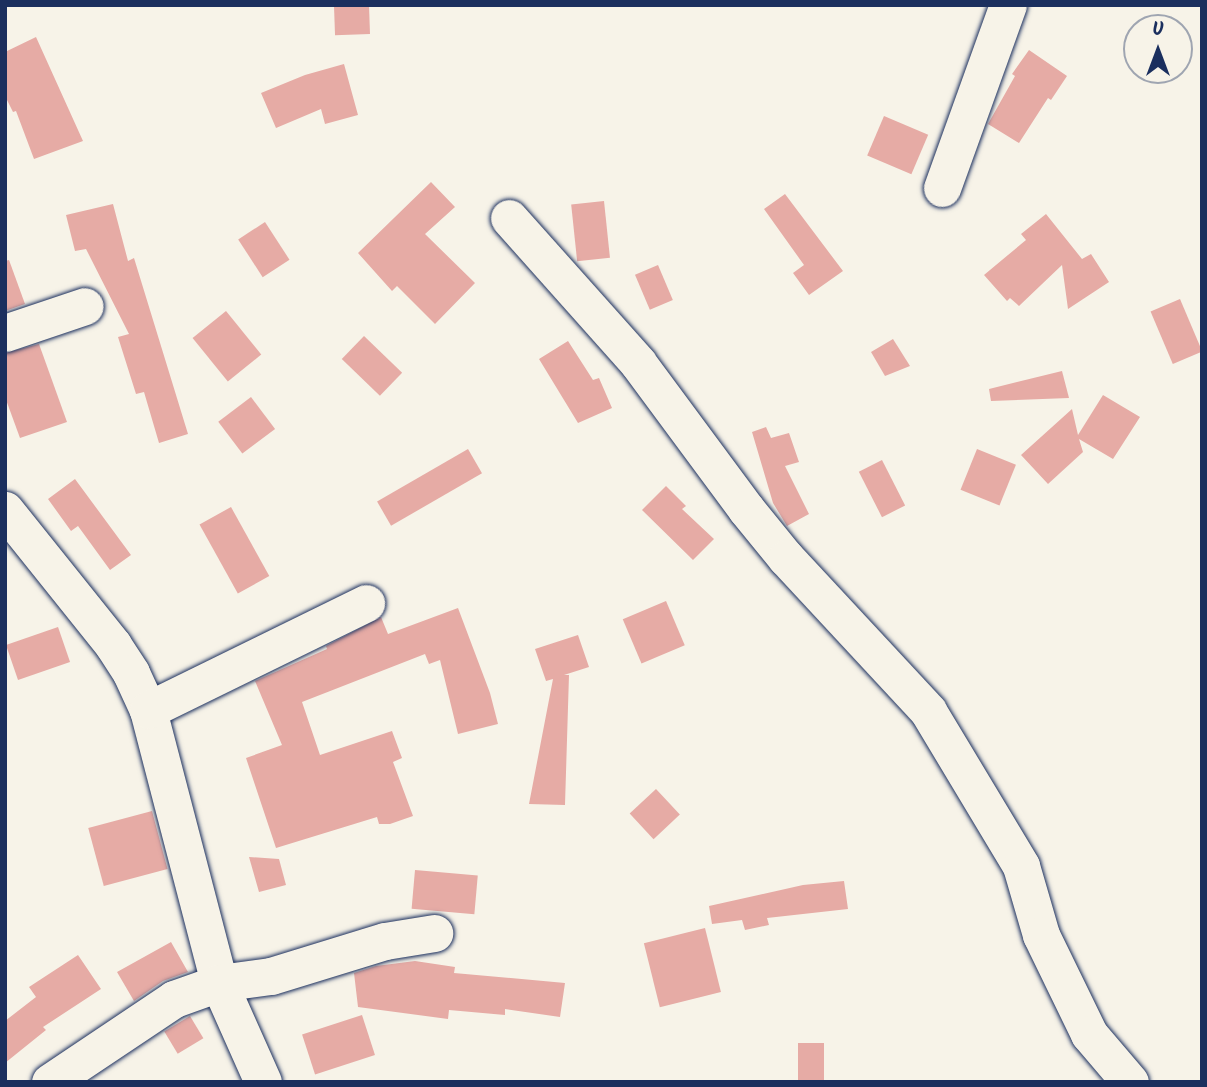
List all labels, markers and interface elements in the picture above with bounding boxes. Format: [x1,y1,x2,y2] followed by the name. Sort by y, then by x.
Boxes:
[1123,14,1193,84] north arrow
[1152,15,1164,45] text: U

